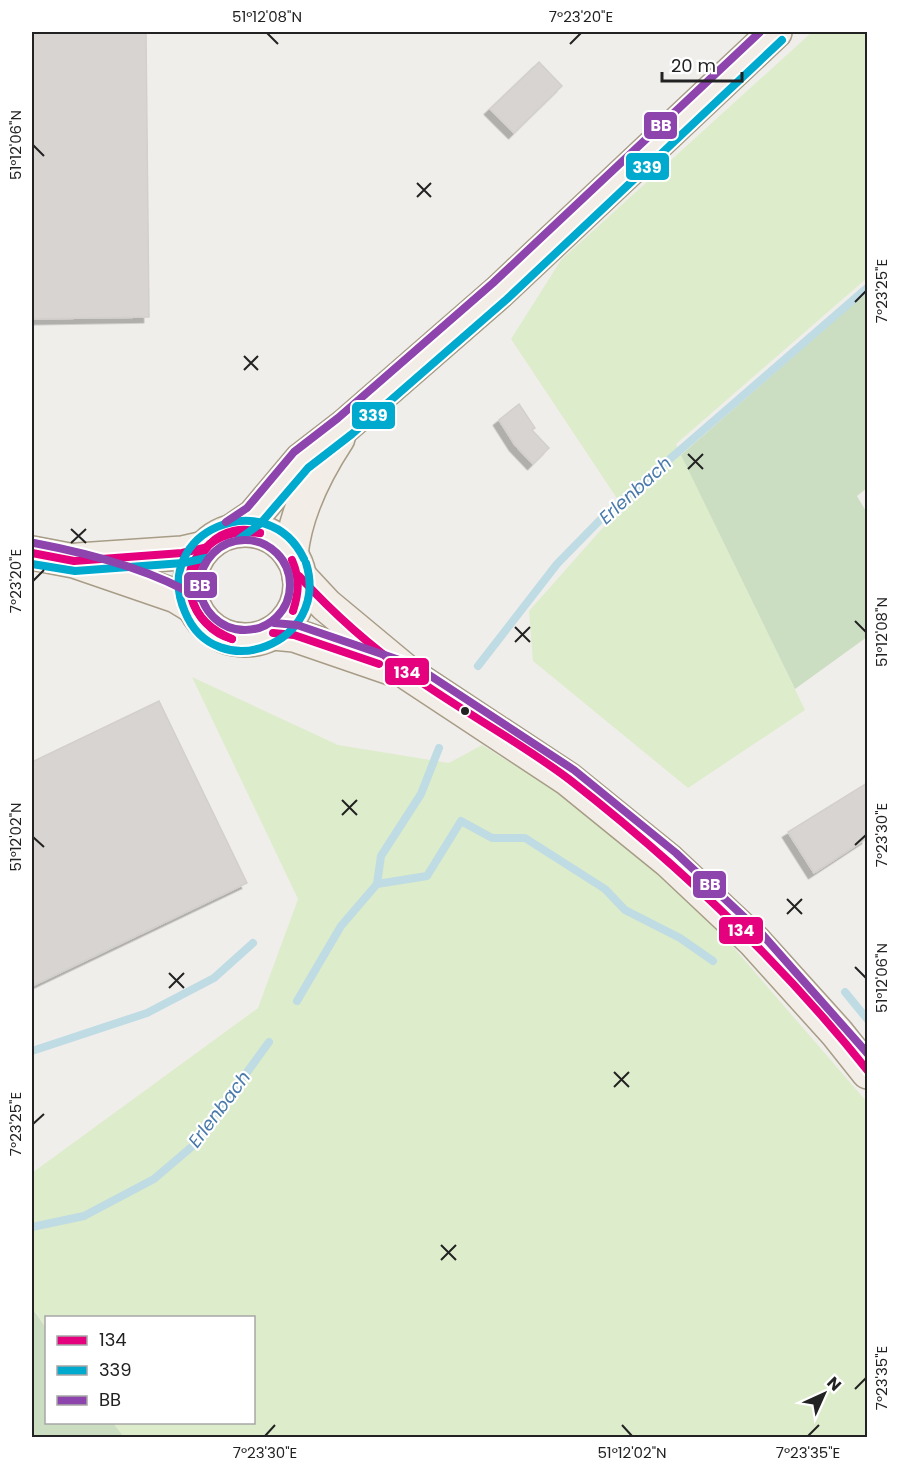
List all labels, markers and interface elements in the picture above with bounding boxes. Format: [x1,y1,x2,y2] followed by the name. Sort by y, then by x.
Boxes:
[232,6,302,27] text: 51°12'08"N
[549,6,613,27] text: 7°23'20"E
[662,45,742,83] scale bar
[671,53,716,78] text: 20 m
[5,110,26,180] text: 51°12'06"N
[643,111,678,140] line badge: BB
[650,114,672,137] text: BB
[625,152,670,181] line badge: 339
[632,156,662,179] text: 339
[871,259,892,323] text: 7°23'25"E
[351,401,396,430] line badge: 339
[358,404,388,427] text: 339
[593,451,677,529] water label: Erlenbach
[5,549,26,613] text: 7°23'20"E
[183,571,218,599] line badge: BB
[189,574,211,597] text: BB
[871,597,892,667] text: 51°12'08"N
[384,657,430,686] line badge: 134
[394,661,420,684] text: 134
[459,705,471,717] unlabelled marker
[5,802,26,872] text: 51°12'02"N
[871,803,892,867] text: 7°23'30"E
[692,870,727,899] line badge: BB
[699,873,721,896] text: BB
[718,916,764,945] line badge: 134
[728,919,754,942] text: 134
[871,943,892,1013] text: 51°12'06"N
[182,1066,256,1152] water label: Erlenbach
[5,1092,26,1156] text: 7°23'25"E
[45,1316,255,1424] legend
[99,1327,127,1352] text: 134
[871,1346,892,1410] text: 7°23'35"E
[99,1357,132,1382] text: 339
[794,1364,854,1424] north arrow
[822,1371,847,1396] text: N
[99,1387,121,1412] text: BB
[233,1442,297,1463] text: 7°23'30"E
[597,1442,667,1463] text: 51°12'02"N
[776,1442,840,1463] text: 7°23'35"E

